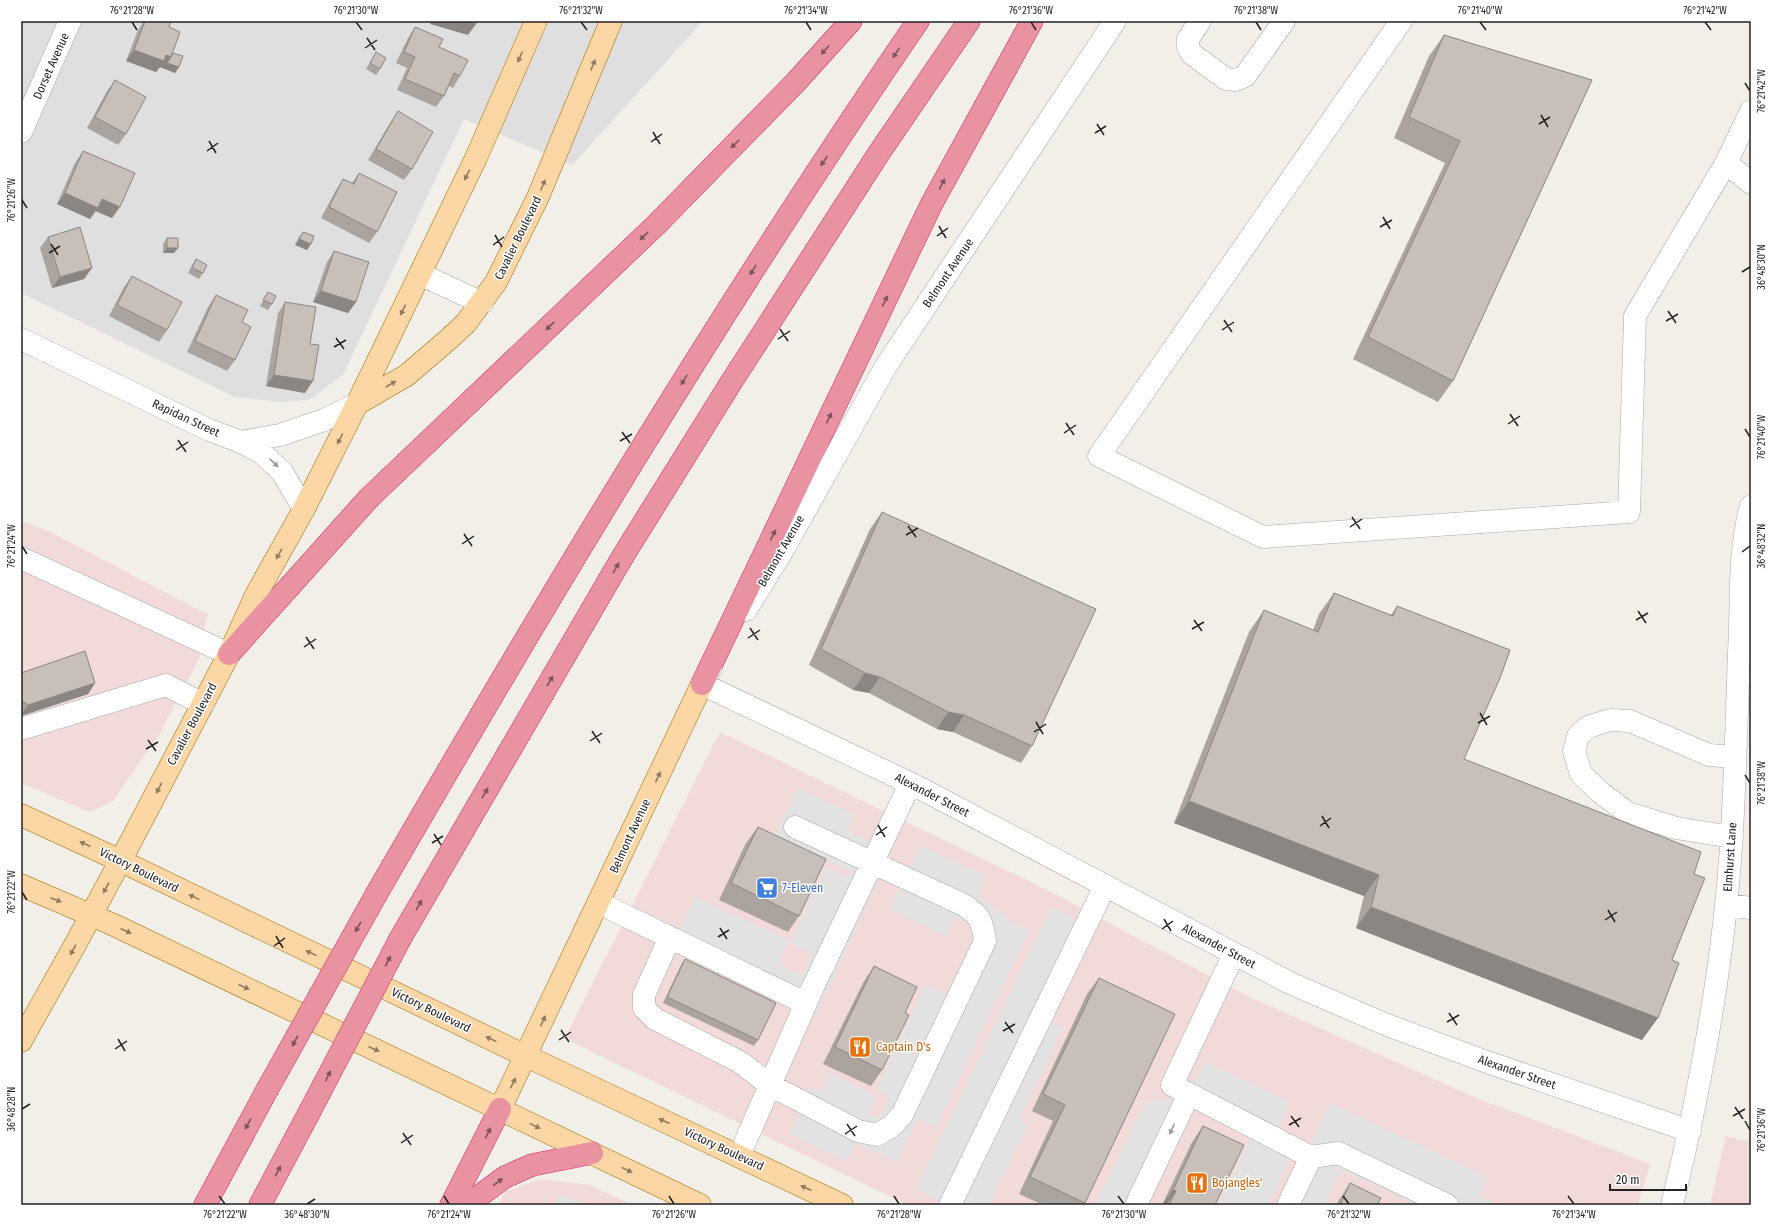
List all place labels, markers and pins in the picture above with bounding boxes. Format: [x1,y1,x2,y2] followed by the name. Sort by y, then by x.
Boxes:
[754,875,780,901] supermarket icon: 7-Eleven
[782,881,823,895] place label: 7-Eleven
[847,1034,873,1060] restaurant icon: Captain D's
[876,1040,931,1054] place label: Captain D's
[1184,1170,1210,1196] restaurant icon: Bojangles'
[1212,1176,1262,1190] place label: Bojangles'

